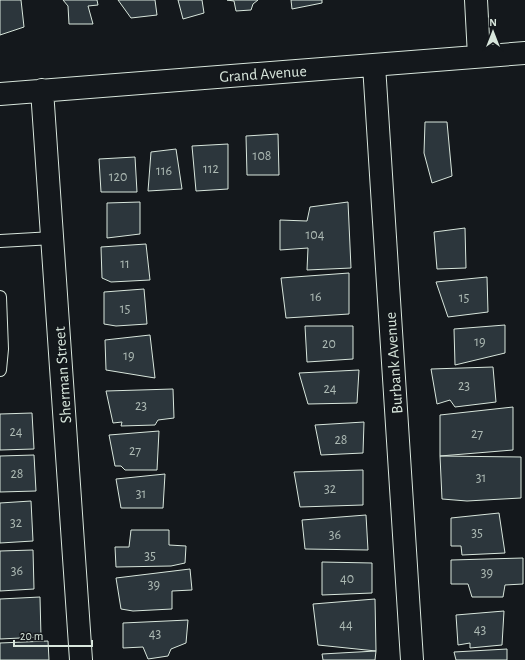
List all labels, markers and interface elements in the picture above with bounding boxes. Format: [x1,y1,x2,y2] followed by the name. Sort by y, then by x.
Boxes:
[473,12,513,52] north arrow
[489,17,497,28] text: N
[219,63,307,85] street label: Grand Avenue
[253,149,271,163] house number: 108
[203,162,219,176] house number: 112
[156,164,172,178] house number: 116
[109,170,127,184] house number: 120
[306,228,325,242] house number: 104
[120,257,130,271] house number: 11
[310,290,322,304] house number: 16
[459,291,469,305] house number: 15
[120,302,130,316] house number: 15
[382,311,406,414] street label: Burbank Avenue
[52,326,74,424] street label: Sherman Street
[474,335,486,349] house number: 19
[322,337,336,351] house number: 20
[123,349,135,363] house number: 19
[458,379,470,393] house number: 23
[323,382,337,396] house number: 24
[135,399,147,413] house number: 23
[9,425,23,439] house number: 24
[471,427,483,441] house number: 27
[334,433,348,447] house number: 28
[129,444,141,458] house number: 27
[10,467,24,481] house number: 28
[476,471,486,485] house number: 31
[324,482,336,496] house number: 32
[136,487,146,501] house number: 31
[10,516,22,530] house number: 32
[471,526,483,540] house number: 35
[329,528,341,542] house number: 36
[144,549,156,563] house number: 35
[11,564,23,578] house number: 36
[481,566,493,580] house number: 39
[340,572,354,586] house number: 40
[148,578,160,592] house number: 39
[339,618,353,632] house number: 44
[14,622,92,648] scale bar
[474,623,486,637] house number: 43
[149,627,161,641] house number: 43
[20,630,43,642] text: 20 m

